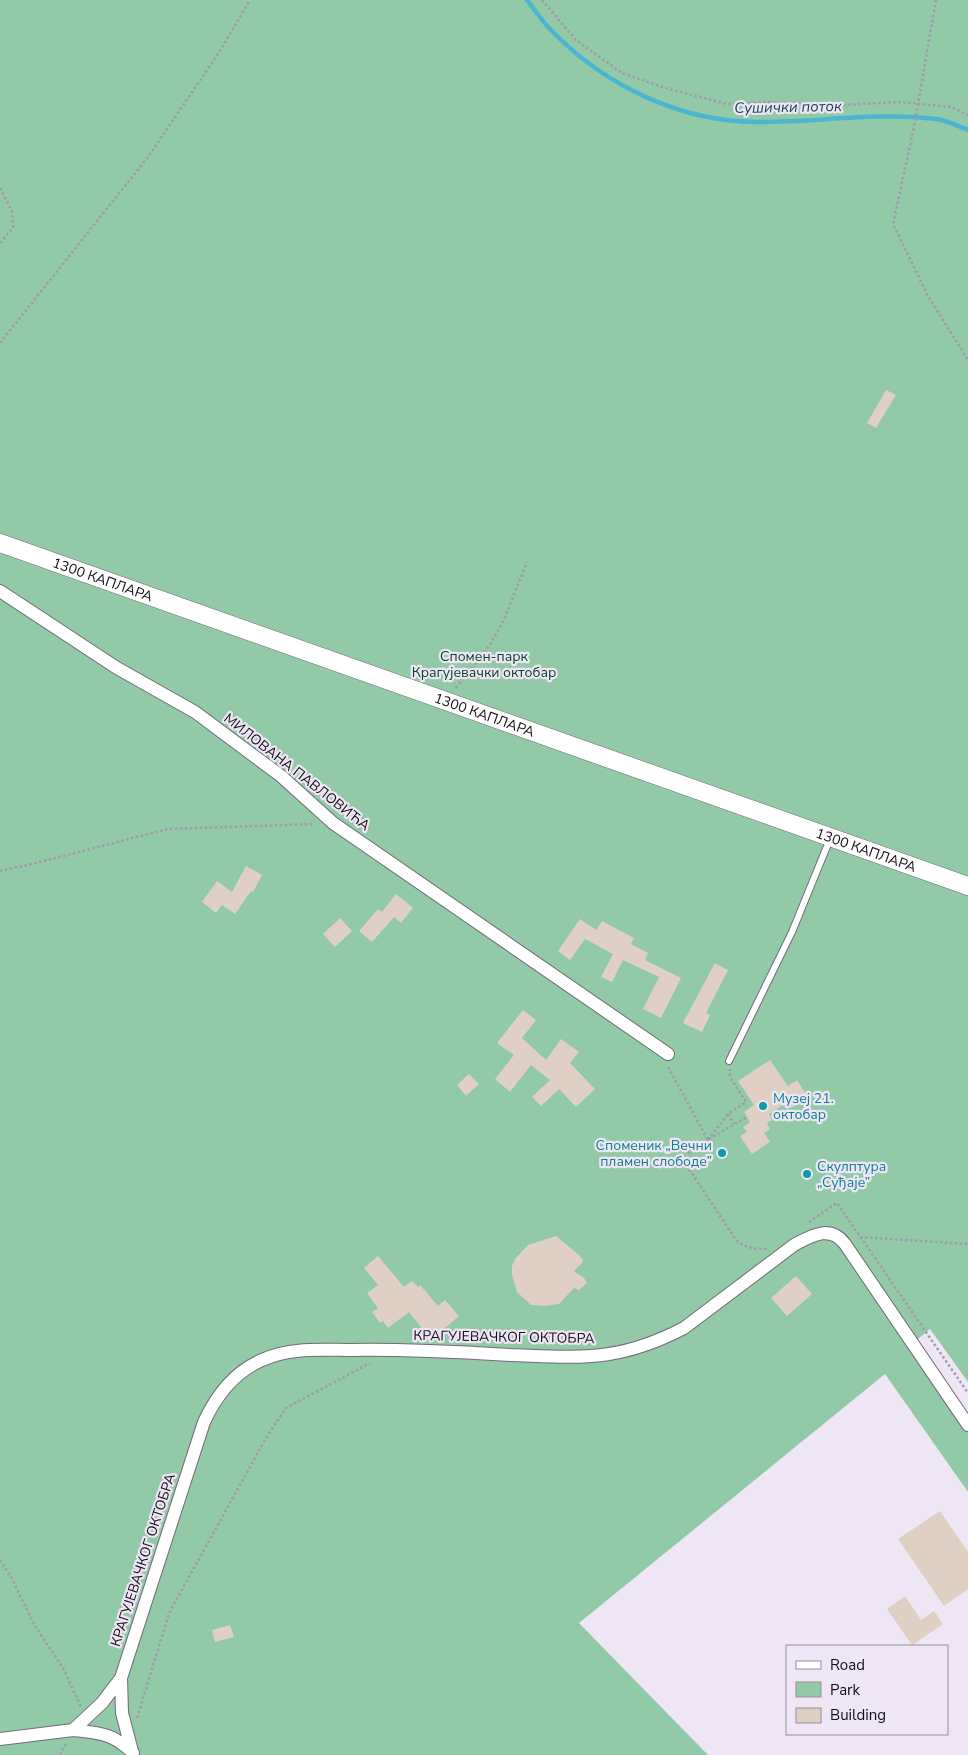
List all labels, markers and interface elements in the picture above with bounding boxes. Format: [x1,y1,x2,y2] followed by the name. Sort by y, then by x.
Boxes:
[734,96,843,118] water label: Сушички поток
[50,553,156,606] street label: 1300 КАПЛАРА
[412,647,556,682] park label: Спомен-парк Крагујевачки октобар
[432,688,537,741] street label: 1300 КАПЛАРА
[220,709,374,835] street label: МИЛОВАНА ПАВЛОВИЋА
[813,823,919,876] street label: 1300 КАПЛАРА
[773,1089,834,1124] place label: Музеј 21. октобар
[757,1100,769,1112] marker: Музеј 21. октобар
[596,1136,712,1171] place label: Споменик „Вечни пламен слободе”
[716,1147,728,1159] marker: Споменик „Вечни пламен слободе”
[817,1157,886,1192] place label: Скулптура „Суђаје”
[801,1168,813,1180] marker: Скулптура „Суђаје”
[413,1326,595,1348] street label: КРАГУЈЕВАЧКОГ ОКТОБРА
[106,1471,180,1649] street label: КРАГУЈЕВАЧКОГ ОКТОБРА
[786,1645,948,1735] legend
[830,1655,865,1675] text: Road
[830,1680,860,1700] text: Park
[830,1705,886,1725] text: Building

